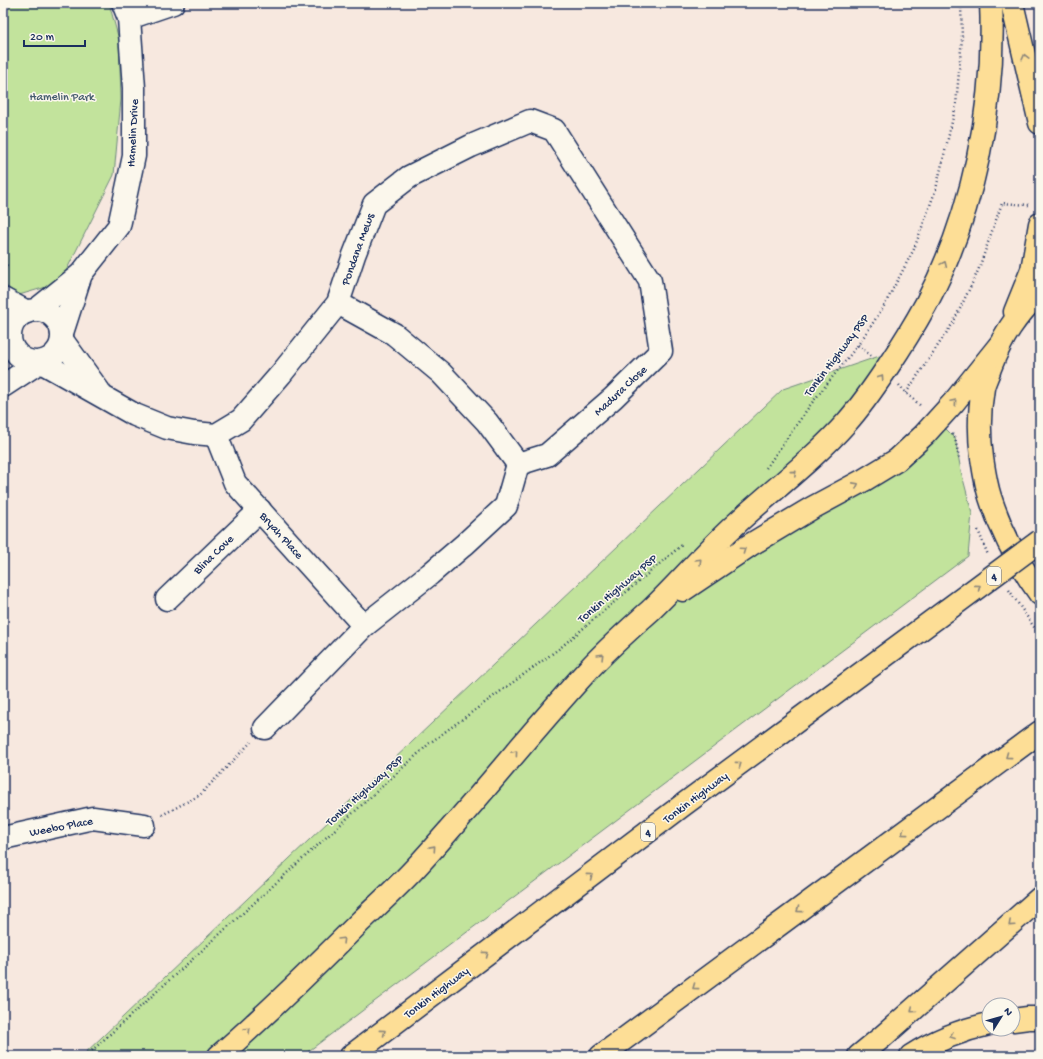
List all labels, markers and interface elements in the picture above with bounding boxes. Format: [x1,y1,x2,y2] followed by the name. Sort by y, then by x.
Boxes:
[24,22,85,48] scale bar
[30,31,55,45] text: 20 m
[1021,54,1030,61] one-way arrow
[30,91,96,105] park label: Hamelin Park
[125,98,143,168] street label: Hamelin Drive
[339,211,379,289] street label: Pondana Mews
[939,261,947,268] one-way arrow
[802,312,873,401] street label: Tonkin Highway PSP
[592,363,651,420] street label: Madura Close
[876,374,884,381] one-way arrow
[949,399,956,406] one-way arrow
[789,471,797,478] one-way arrow
[851,482,859,490] one-way arrow
[255,509,306,563] street label: Bryah Place
[191,532,238,579] street label: Blina Cove
[739,547,746,555] one-way arrow
[575,552,661,627] street label: Tonkin Highway PSP
[694,559,702,566] one-way arrow
[987,567,1001,585] road number: 4
[974,585,981,592] one-way arrow
[596,653,604,661] one-way arrow
[510,751,517,758] one-way arrow
[1006,751,1013,758] one-way arrow
[323,753,407,831] street label: Tonkin Highway PSP
[735,761,742,769] one-way arrow
[660,770,731,828] street label: Tonkin Highway
[29,815,95,841] street label: Weebo Place
[641,823,655,841] road number: 4
[901,828,908,835] one-way arrow
[429,845,436,853] one-way arrow
[586,873,593,881] one-way arrow
[797,905,804,912] one-way arrow
[1008,920,1016,927] one-way arrow
[337,938,345,945] one-way arrow
[482,952,489,959] one-way arrow
[401,965,472,1023] street label: Tonkin Highway
[692,982,699,989] one-way arrow
[981,997,1021,1037] north arrow
[911,1006,918,1013] one-way arrow
[1000,1006,1014,1019] text: N
[243,1027,251,1035] one-way arrow
[378,1030,385,1037] one-way arrow
[948,1031,955,1039] one-way arrow

